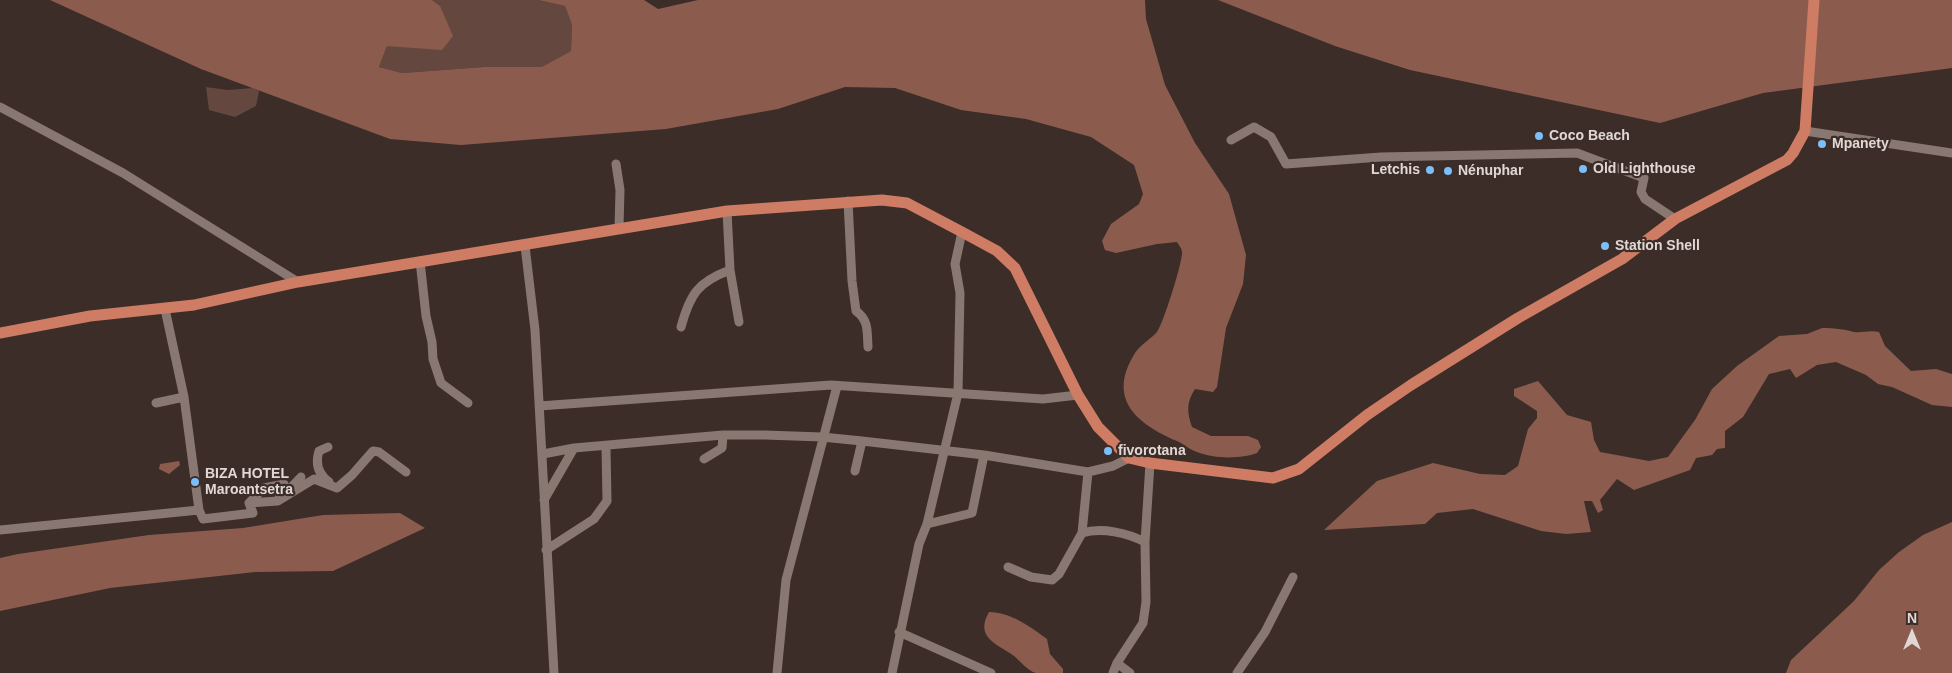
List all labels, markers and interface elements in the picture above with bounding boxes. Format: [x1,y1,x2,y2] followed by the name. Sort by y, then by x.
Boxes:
[1549,128,1630,144] place label: Coco Beach
[1533,130,1545,142] marker: Coco Beach
[1832,136,1889,152] place label: Mpanety
[1816,138,1828,150] marker: Mpanety
[1593,161,1696,177] place label: Old Lighthouse
[1371,162,1420,178] place label: Letchis
[1458,163,1523,179] place label: Nénuphar
[1577,163,1589,175] marker: Old Lighthouse
[1424,164,1436,176] marker: Letchis
[1442,165,1454,177] marker: Nénuphar
[1615,238,1700,254] place label: Station Shell
[1599,240,1611,252] marker: Station Shell
[1118,443,1186,459] place label: fivorotana
[1102,445,1114,457] marker: fivorotana
[205,466,293,498] place label: BIZA HOTEL Maroantsetra
[189,476,201,488] marker: BIZA HOTEL Maroantsetra
[1887,608,1937,658] north arrow
[1907,610,1917,626] text: N

